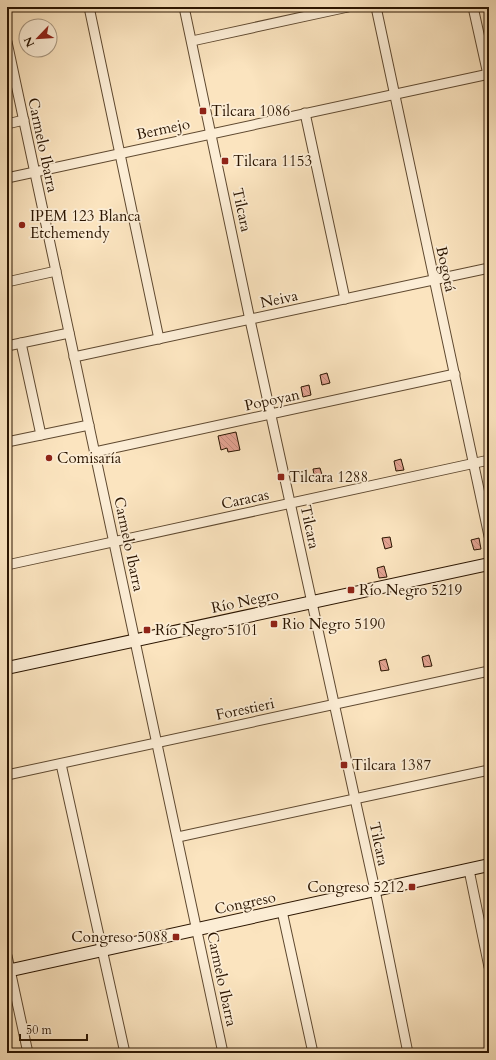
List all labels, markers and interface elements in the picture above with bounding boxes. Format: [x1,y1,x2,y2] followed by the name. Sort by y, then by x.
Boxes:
[18,18,58,58] north arrow
[20,34,38,50] text: N
[23,96,63,195] street label: Carmelo Ibarra
[211,101,290,121] place label: Tilcara 1086
[198,106,208,116] marker: Tilcara 1086
[134,114,192,144] street label: Bermejo
[233,151,312,171] place label: Tilcara 1153
[220,156,230,166] marker: Tilcara 1153
[228,186,256,234] street label: Tilcara
[30,206,141,243] place label: IPEM 123 Blanca Etchemendy
[17,220,27,230] marker: IPEM 123 Blanca Etchemendy
[431,244,461,294] street label: Bogotá
[258,285,300,313] street label: Neiva
[243,384,302,416] street label: Popoyan
[57,448,122,468] place label: Comisaría
[44,453,54,463] marker: Comisaría
[289,467,368,487] place label: Tilcara 1288
[276,472,286,482] marker: Tilcara 1288
[219,484,271,514] street label: Caracas
[109,495,149,594] street label: Carmelo Ibarra
[296,503,324,551] street label: Tilcara
[359,580,462,600] place label: Río Negro 5219
[209,584,281,618] street label: Río Negro
[346,585,356,595] marker: Río Negro 5219
[282,614,385,634] place label: Rio Negro 5190
[269,619,279,629] marker: Rio Negro 5190
[155,620,258,640] place label: Río Negro 5101
[142,625,152,635] marker: Río Negro 5101
[214,693,276,725] street label: Forestieri
[352,755,431,775] place label: Tilcara 1387
[339,760,349,770] marker: Tilcara 1387
[365,820,393,868] street label: Tilcara
[307,877,404,897] place label: Congreso 5212
[407,882,417,892] marker: Congreso 5212
[213,887,277,919] street label: Congreso
[71,927,168,947] place label: Congreso 5088
[202,930,242,1029] street label: Carmelo Ibarra
[171,932,181,942] marker: Congreso 5088
[20,1016,87,1042] scale bar
[26,1022,53,1038] text: 50 m

